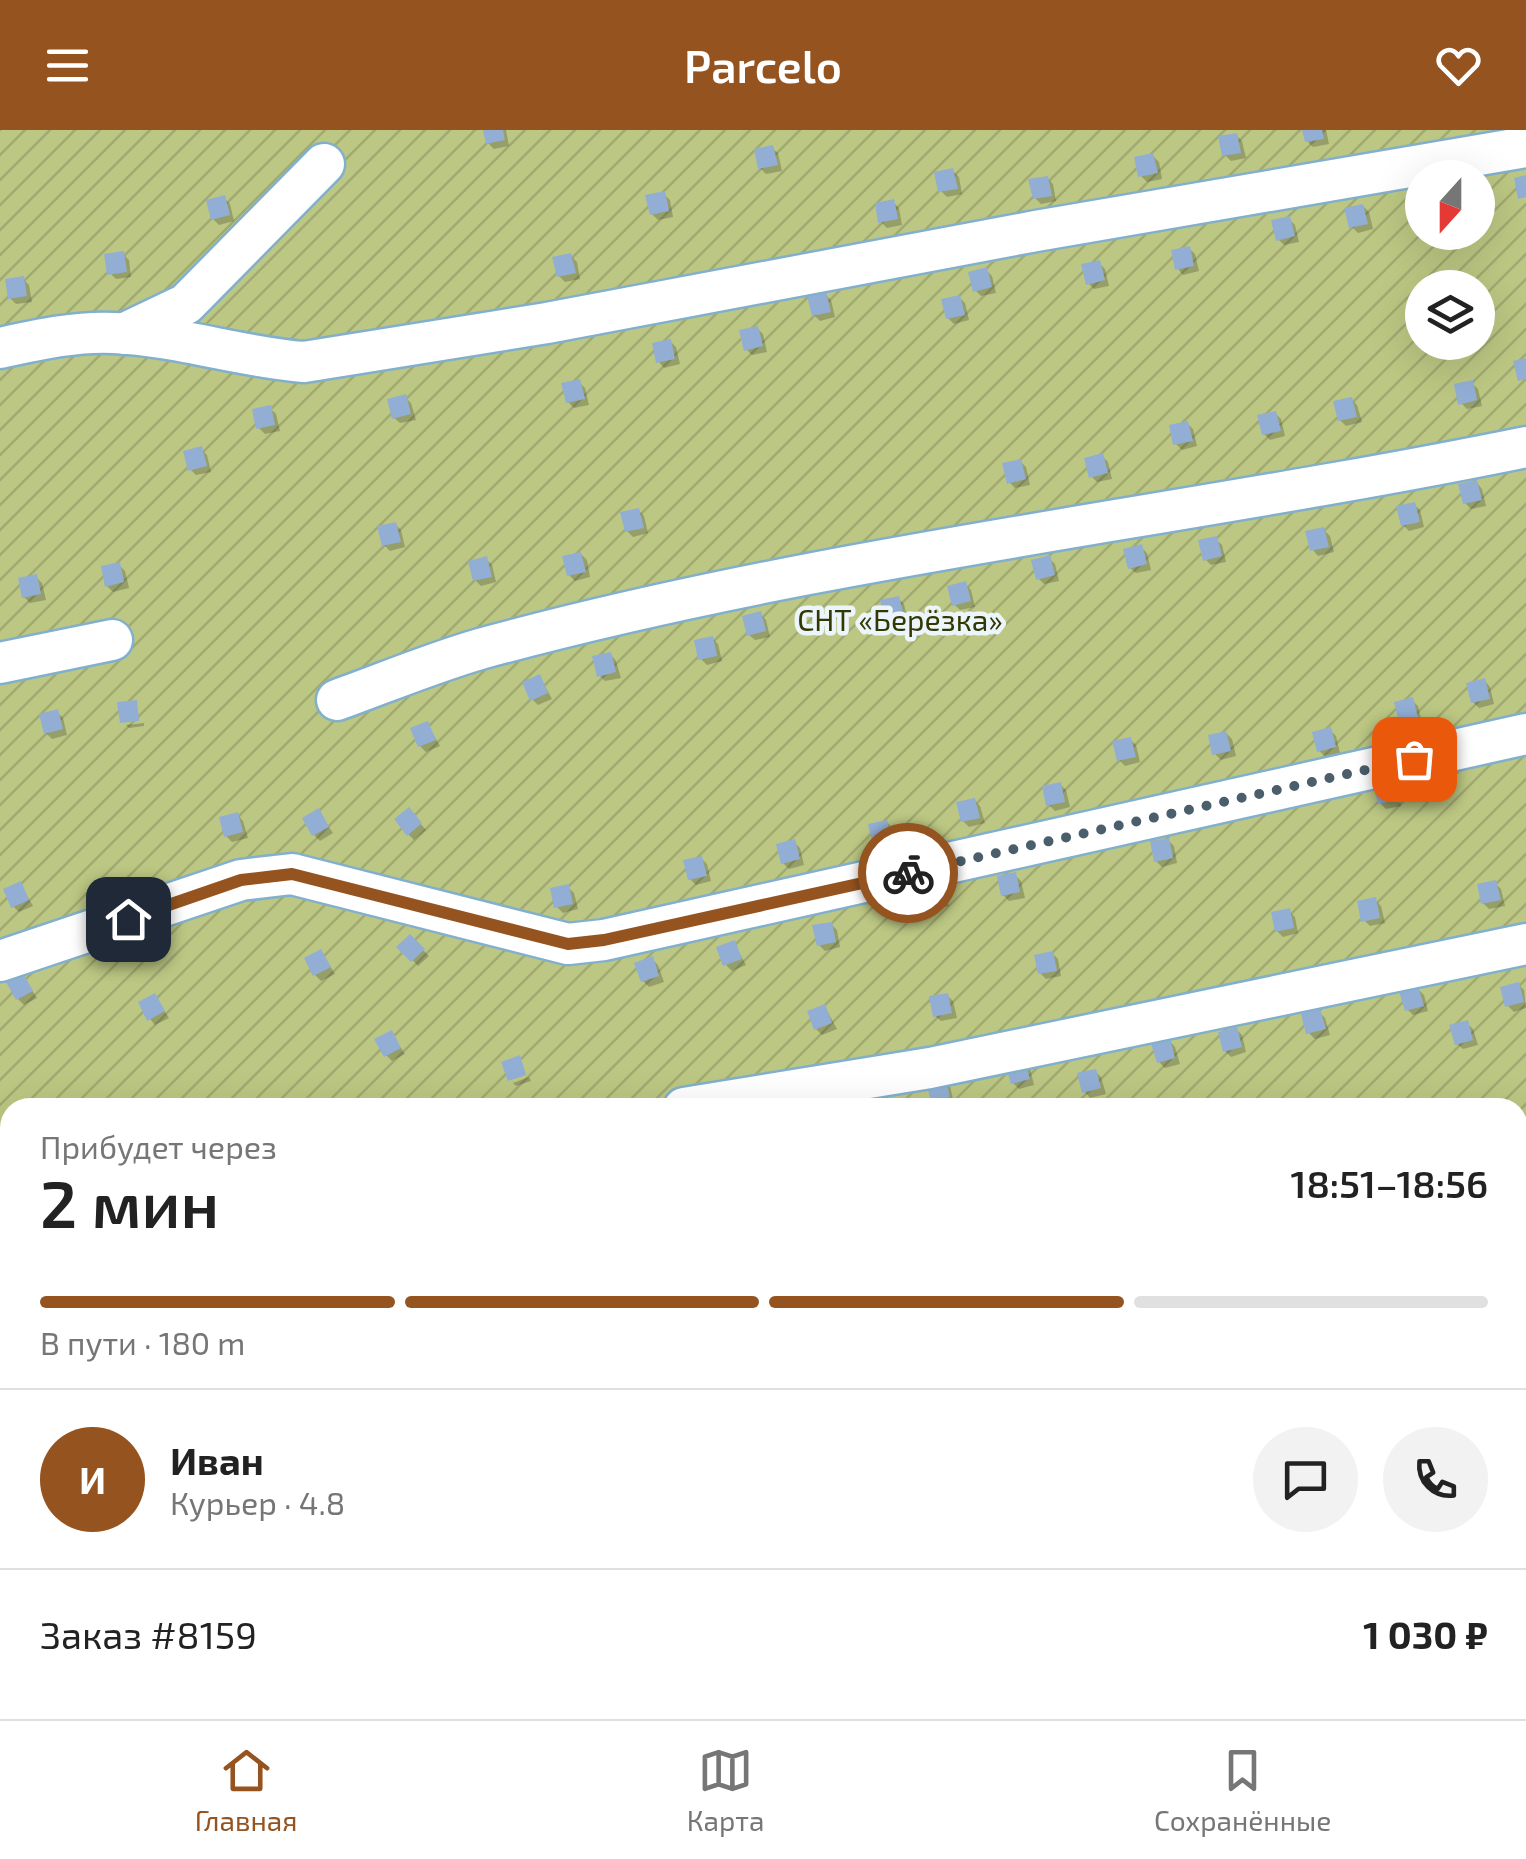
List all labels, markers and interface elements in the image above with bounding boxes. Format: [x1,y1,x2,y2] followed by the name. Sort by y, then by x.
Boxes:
[40,38,95,93] icon: menu
[684,38,842,92] text: Parcelo
[1431,38,1486,93] icon: heart
[1405,160,1495,250] north arrow
[1405,160,1495,360] map controls
[1405,270,1495,360] button: layers
[797,601,1003,637] park label: СНТ «Берёзка»
[1372,717,1457,802] pin
[1387,732,1442,787] icon: bag
[858,823,958,923] courier
[881,846,936,901] icon: bike
[86,877,171,962] pin
[101,892,156,947] icon: home
[40,1127,277,1165] text: Прибудет через
[1291,1160,1488,1206] text: 18:51–18:56
[40,1163,219,1241] text: 2 мин
[40,1323,245,1361] text: В пути · 180 m
[1253,1427,1358,1532] button: chat
[1383,1427,1488,1532] button: phone
[170,1437,264,1483] text: Иван
[79,1456,106,1502] text: И
[170,1483,345,1521] text: Курьер · 4.8
[40,1611,257,1657] text: Заказ #8159
[1363,1611,1488,1657] text: 1 030 ₽
[195,1743,297,1837] tab: Главная
[687,1743,765,1837] tab: Карта
[1154,1743,1331,1837] tab: Сохранённые

